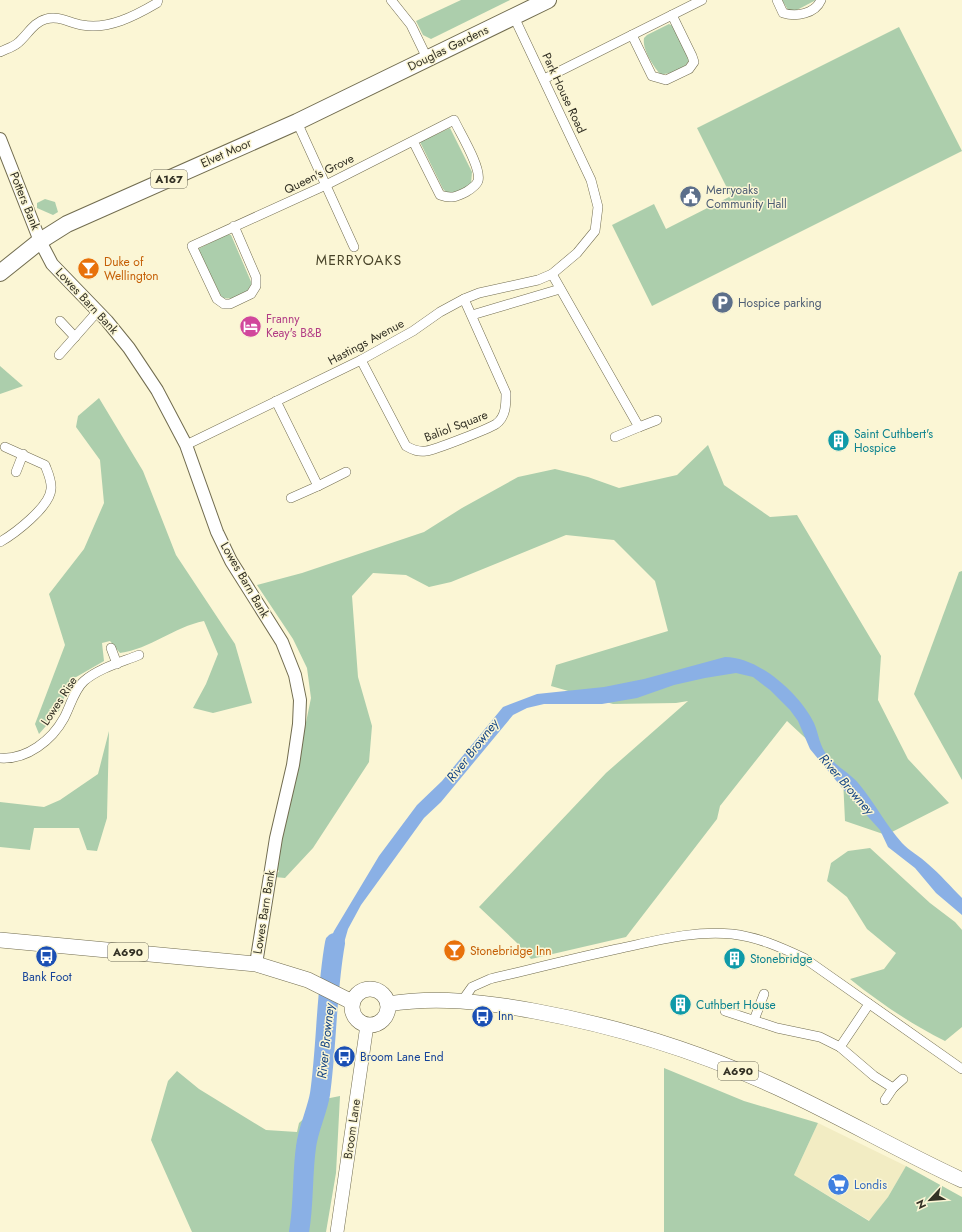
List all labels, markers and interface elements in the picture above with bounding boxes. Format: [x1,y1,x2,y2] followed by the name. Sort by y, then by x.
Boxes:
[404,21,492,75] street label: Douglas Gardens
[537,50,591,136] street label: Park House Road
[198,133,255,172] street label: Elvet Moor
[281,149,357,199] street label: Queen's Grove
[5,169,45,233] street label: Potters Bank
[151,170,187,188] road number: A167
[706,181,787,213] place label: Merryoaks Community Hall
[678,184,704,210] public building icon: Merryoaks Community Hall
[316,250,402,270] district label: MERRYOAKS
[104,253,159,285] place label: Duke of Wellington
[76,256,102,282] bar icon: Duke of Wellington
[51,264,123,339] street label: Lowes Barn Bank
[710,290,736,316] parking icon: Hospice parking
[738,294,822,312] place label: Hospice parking
[266,310,322,342] place label: Franny Keay's B&B
[238,313,264,339] hotel icon: Franny Keay's B&B
[325,314,407,370] street label: Hastings Avenue
[422,406,490,446] street label: Baliol Square
[854,425,933,457] place label: Saint Cuthbert's Hospice
[825,428,851,454] building icon: Saint Cuthbert's Hospice
[216,539,274,622] street label: Lowes Barn Bank
[36,673,82,729] street label: Lowes Rise
[442,714,504,786] water label: River Browney
[815,750,879,820] water label: River Browney
[248,868,280,955] street label: Lowes Barn Bank
[442,938,468,964] bar icon: Stonebridge Inn
[470,942,552,960] place label: Stonebridge Inn
[34,943,60,969] bus stop icon: Bank Foot
[108,943,148,961] road number: A690
[722,946,748,972] building icon: Stonebridge
[750,950,812,968] place label: Stonebridge
[22,968,72,986] place label: Bank Foot
[668,992,694,1018] building icon: Cuthbert House
[696,996,776,1014] place label: Cuthbert House
[312,1001,339,1080] water label: River Browney
[469,1003,495,1029] bus stop icon: Inn
[498,1007,514,1025] place label: Inn
[332,1044,358,1070] bus stop icon: Broom Lane End
[360,1048,444,1066] place label: Broom Lane End
[718,1062,758,1080] road number: A690
[339,1098,365,1160] street label: Broom Lane
[826,1172,852,1198] supermarket icon: Londis
[854,1176,887,1194] place label: Londis
[910,1180,950,1220] north arrow
[912,1197,930,1212] text: N

